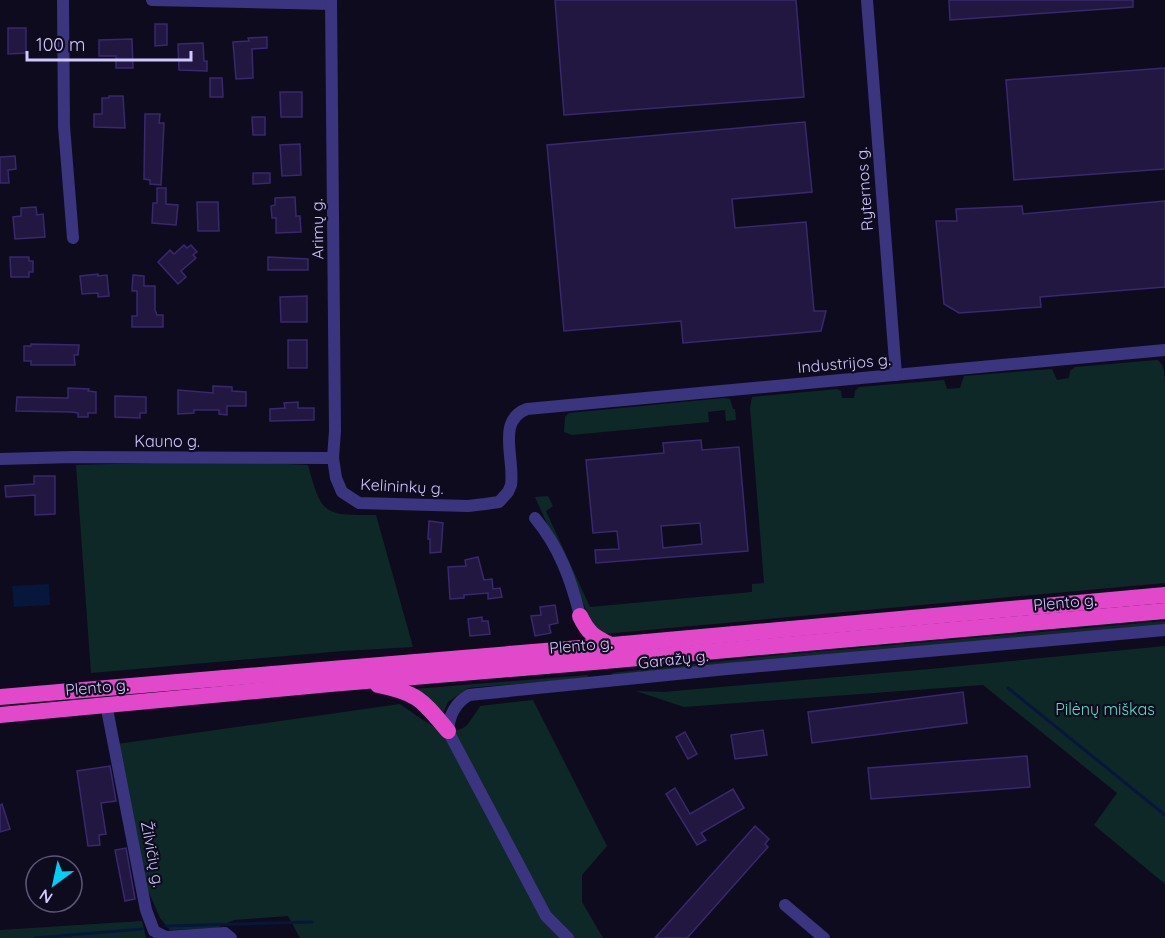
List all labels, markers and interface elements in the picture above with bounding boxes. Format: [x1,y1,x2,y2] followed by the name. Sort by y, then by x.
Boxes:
[27,24,190,62] scale bar
[36,33,85,56] text: 100 m
[851,146,877,232] street label: Ryternos g.
[306,198,328,260] street label: Arimų g.
[797,349,892,377] street label: Industrijos g.
[134,431,200,451] street label: Kauno g.
[360,474,444,498] street label: Kelininkų g.
[1032,589,1098,615] street label: Plento g.
[548,632,614,658] street label: Plento g.
[637,645,709,673] street label: Garažų g.
[64,674,130,700] street label: Plento g.
[1055,699,1155,719] park label: Pilėnų miškas
[137,819,169,889] street label: Žilvičių g.
[24,854,84,914] north arrow
[35,885,56,908] text: N

